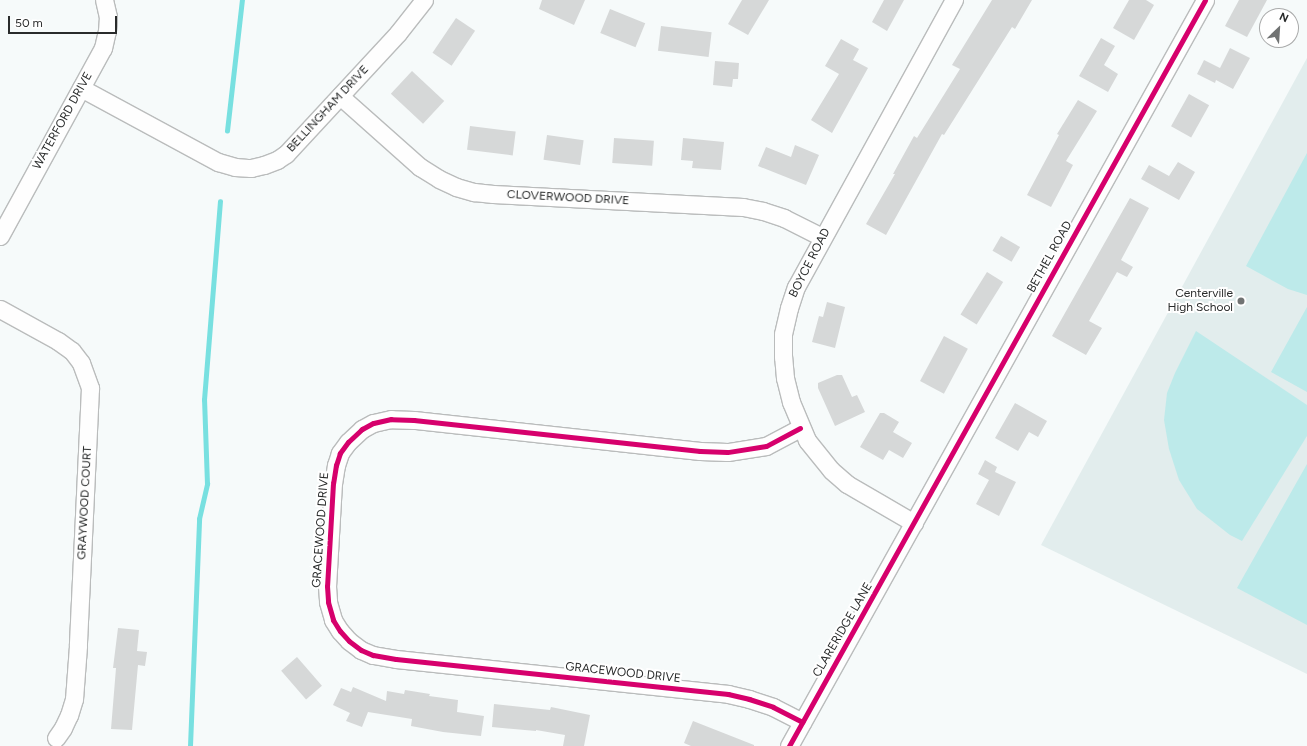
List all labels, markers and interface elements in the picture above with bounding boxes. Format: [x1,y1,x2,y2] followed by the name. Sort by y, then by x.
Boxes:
[10,8,119,34] scale bar
[1259,8,1299,48] north arrow
[1277,10,1290,25] text: N
[15,16,43,30] text: 50 m
[284,63,372,155] street label: BELLINGHAM DRIVE
[30,70,96,172] street label: WATERFORD DRIVE
[506,188,630,208] street label: CLOVERWOOD DRIVE
[1024,219,1076,295] street label: BETHEL ROAD
[786,226,834,300] street label: BOYCE ROAD
[1167,287,1233,315] place label: Centerville High School
[1236,296,1246,306] marker: Centerville High School
[75,446,95,560] street label: GRAYWOOD COURT
[310,472,332,588] street label: GRACEWOOD DRIVE
[810,580,876,680] street label: CLARERIDGE LANE
[565,660,681,686] street label: GRACEWOOD DRIVE

